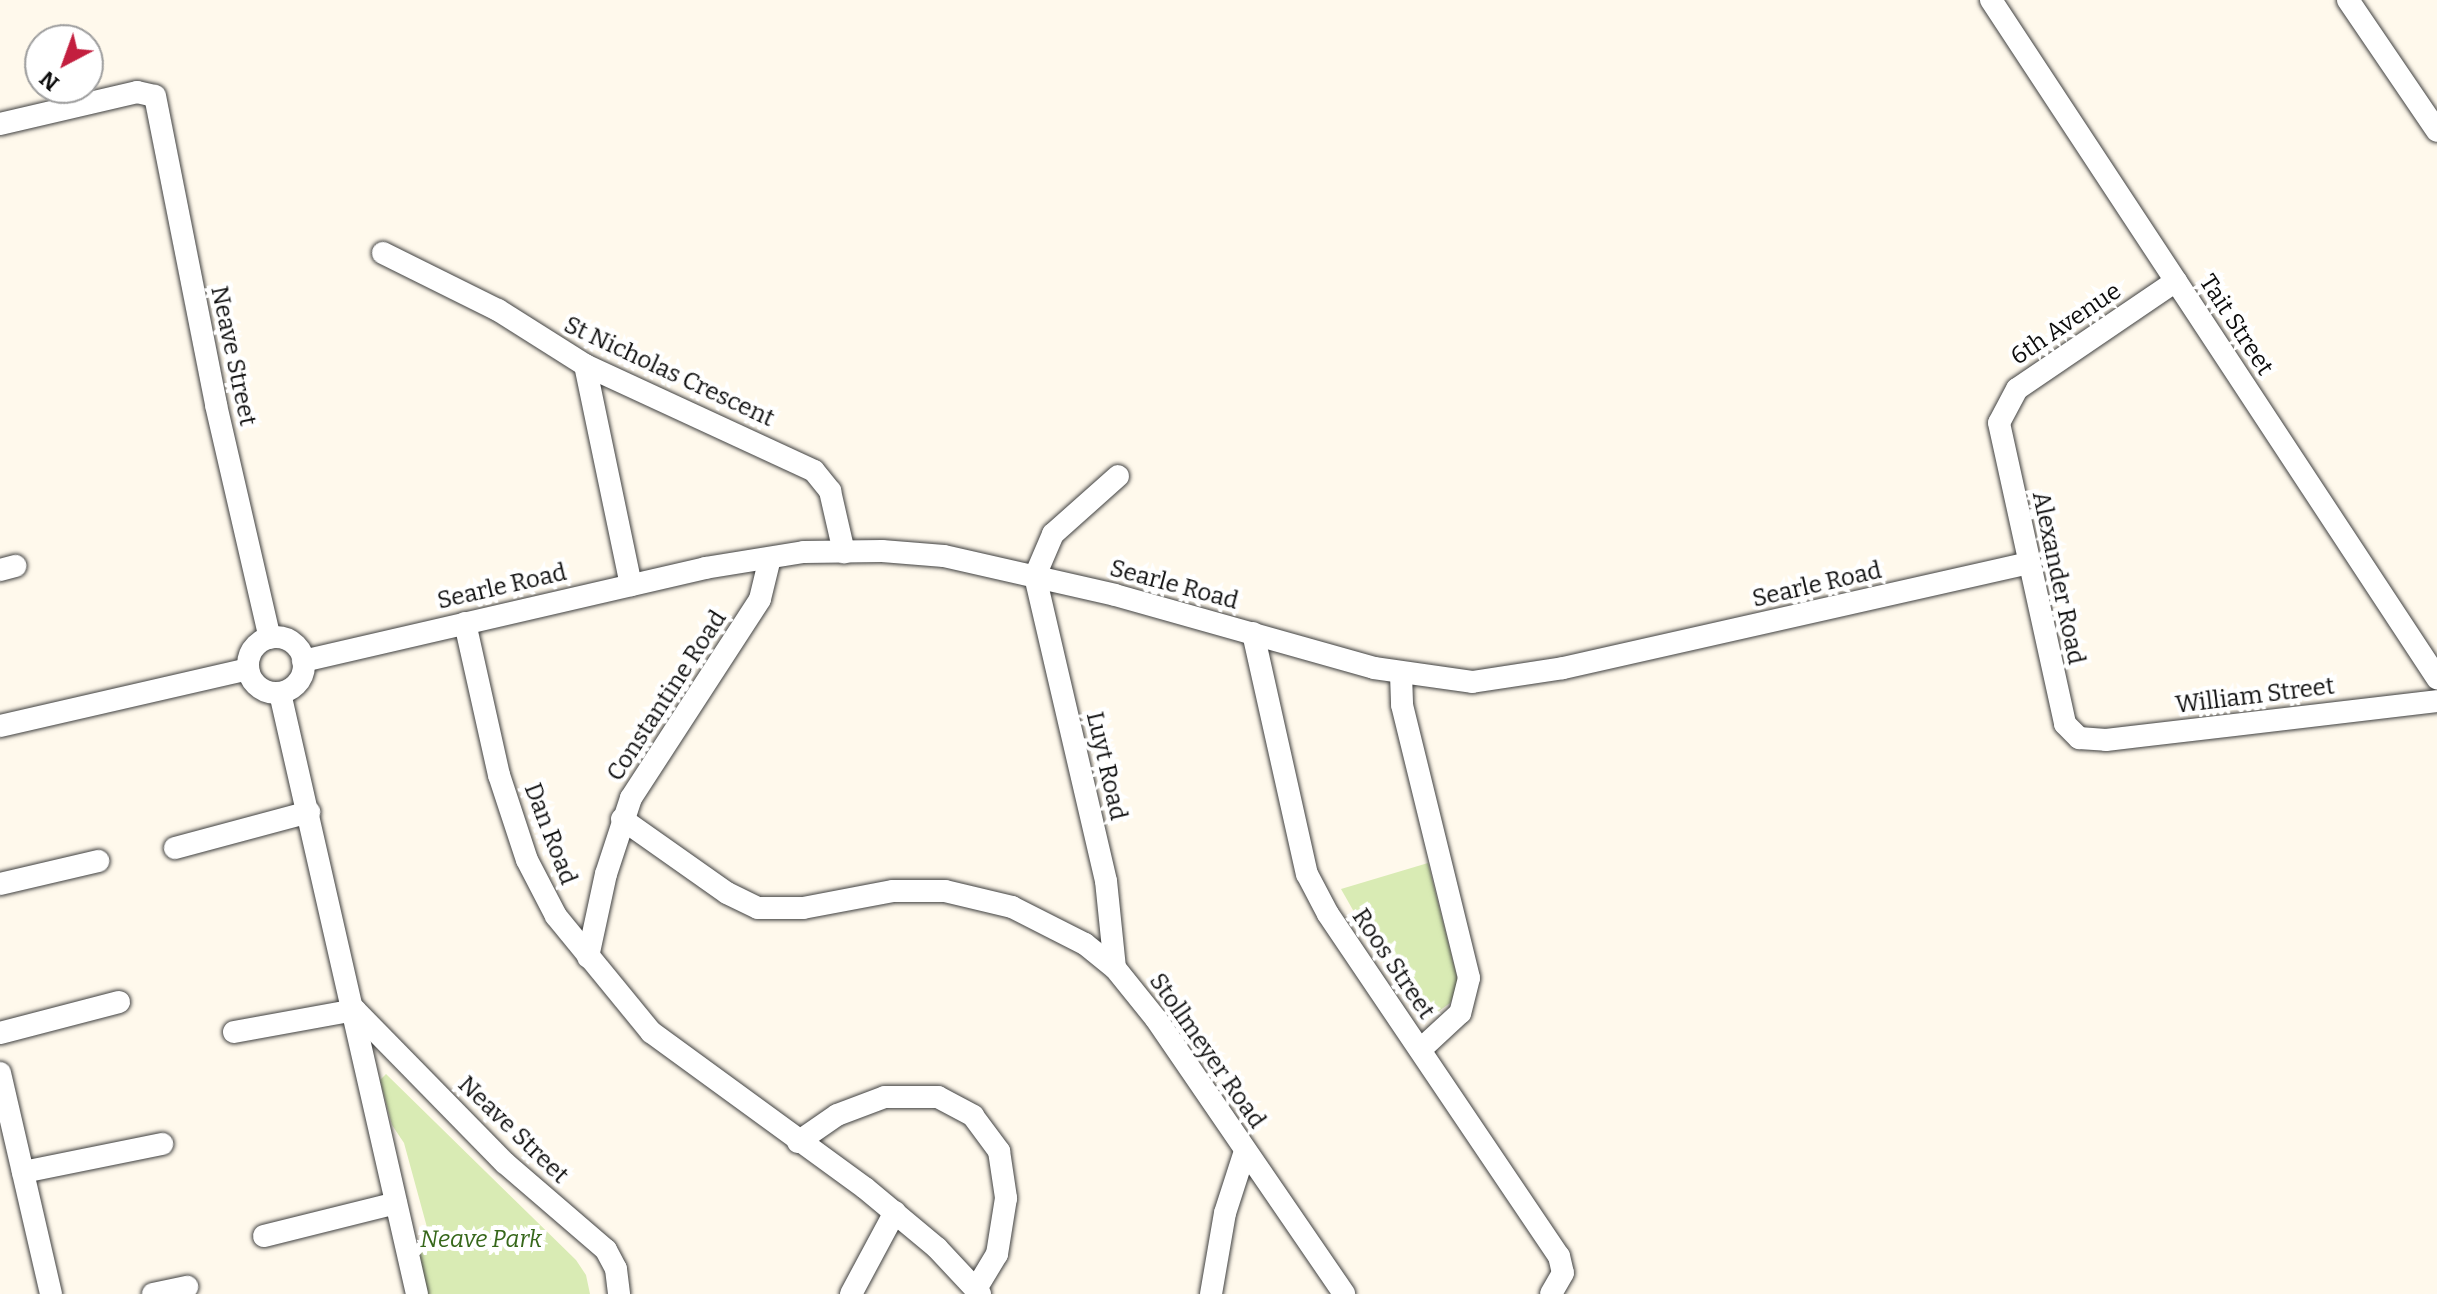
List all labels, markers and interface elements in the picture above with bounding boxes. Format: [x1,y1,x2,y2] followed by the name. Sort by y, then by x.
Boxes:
[24,24,104,104] north arrow
[34,65,65,97] text: N
[2193,269,2279,381] street label: Tait Street
[2005,277,2127,371] street label: 6th Avenue
[204,283,262,429] street label: Neave Street
[559,311,779,433] street label: St Nicholas Crescent
[2026,489,2090,667] street label: Alexander Road
[1107,554,1241,616] street label: Searle Road
[1750,556,1884,614] street label: Searle Road
[435,558,569,616] street label: Searle Road
[601,605,733,787] street label: Constantine Road
[2174,672,2336,720] street label: William Street
[1080,709,1132,823] street label: Luyt Road
[518,779,582,889] street label: Dan Road
[1346,903,1440,1025] street label: Roos Street
[1143,968,1271,1134] street label: Stollmeyer Road
[452,1070,574,1190] street label: Neave Street
[420,1226,542,1254] park label: Neave Park

